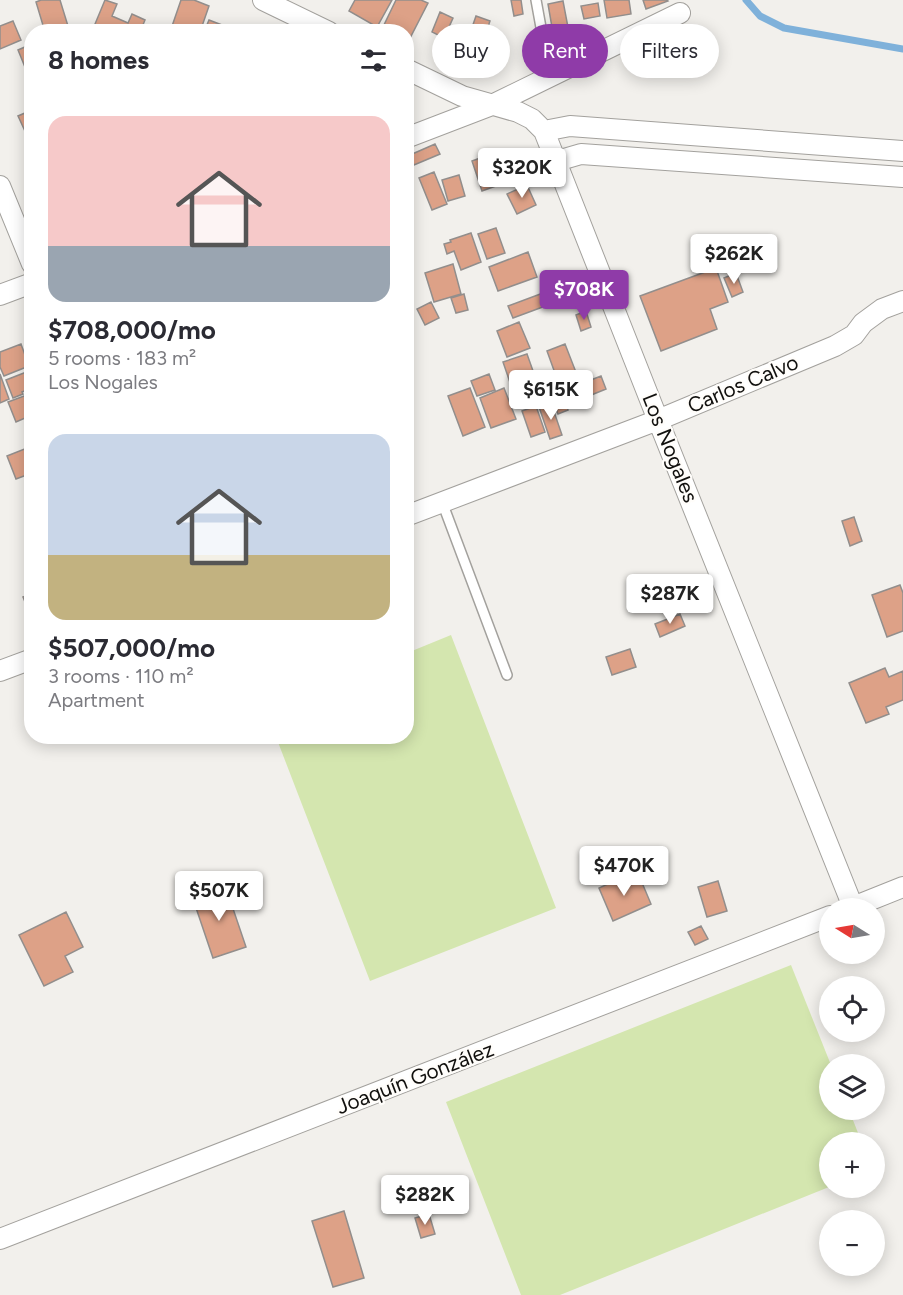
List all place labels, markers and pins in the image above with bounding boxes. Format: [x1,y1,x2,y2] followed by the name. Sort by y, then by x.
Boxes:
[480,148,564,199] pin: $320K
[692,234,776,285] pin: $262K
[542,270,626,321] pin: $708K
[509,370,593,421] pin: $615K
[628,574,712,625] pin: $287K
[582,846,666,897] pin: $470K
[177,871,261,922] pin: $507K
[383,1175,467,1226] pin: $282K

